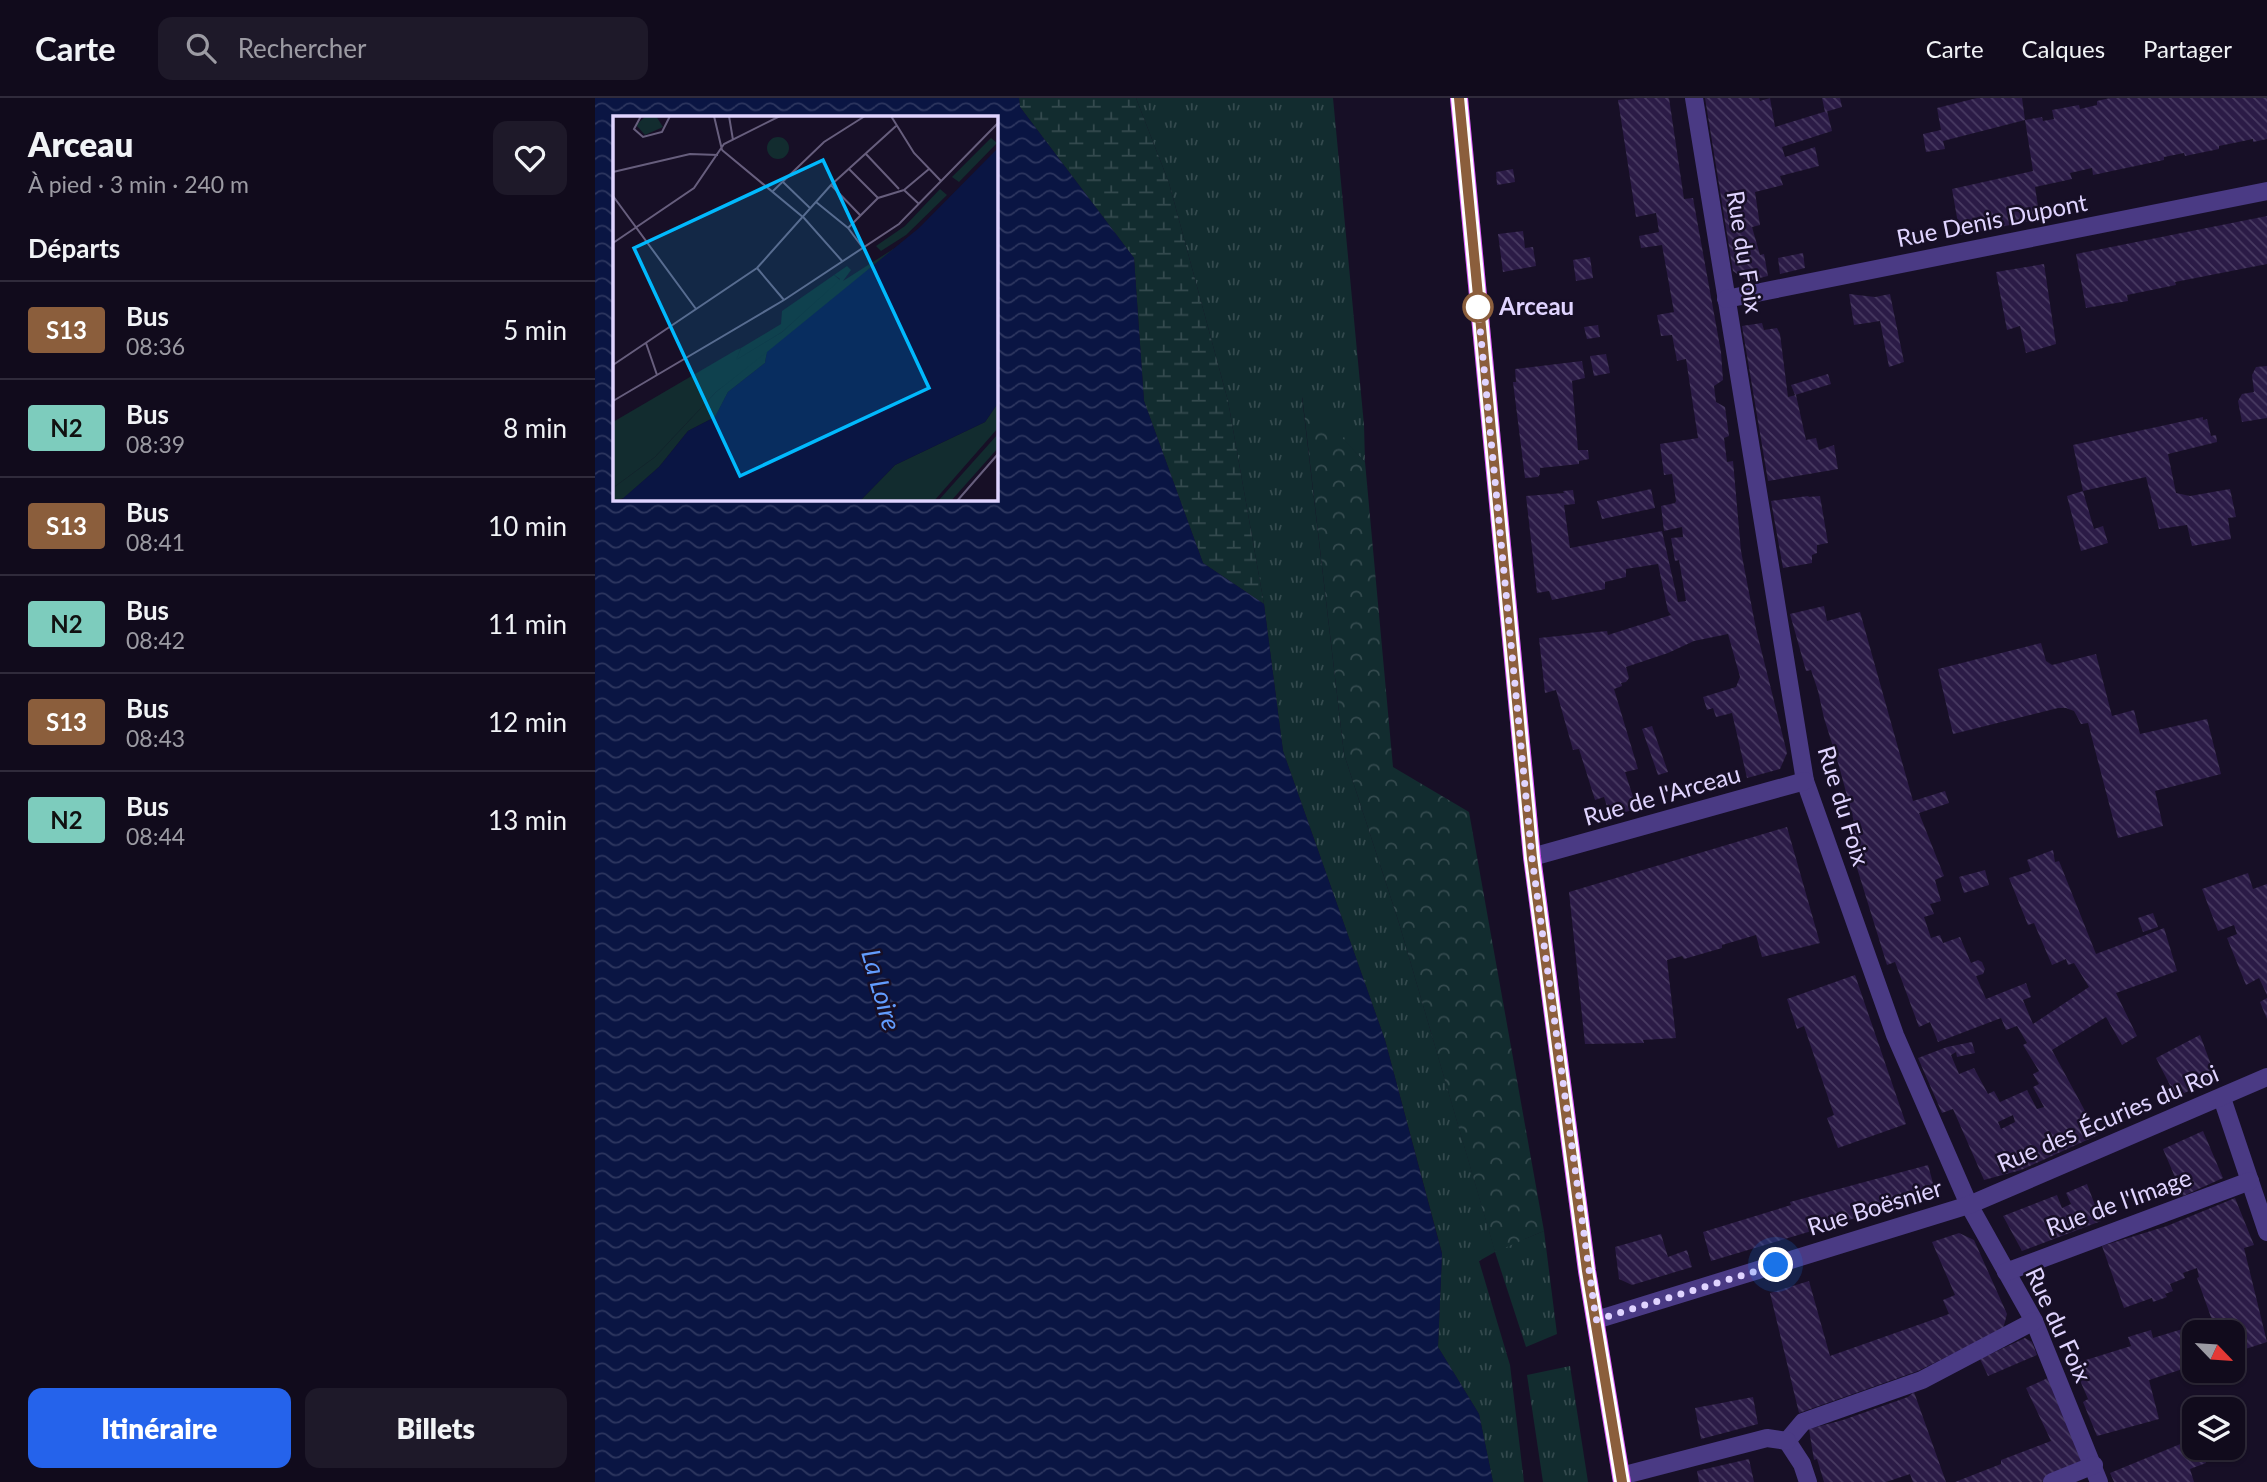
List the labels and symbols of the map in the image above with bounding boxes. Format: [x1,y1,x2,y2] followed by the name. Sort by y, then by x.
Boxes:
[613,116,997,500] inset map
[1894,187,2090,252] street label: Rue Denis Dupont
[1721,188,1769,315] street label: Rue du Foix
[1498,291,1574,320] place label: Arceau
[1463,292,1493,322] marker: Arceau
[1813,742,1876,869] street label: Rue du Foix
[1580,758,1743,831] street label: Rue de l'Arceau
[855,945,909,1034] water label: La Loire
[1992,1058,2223,1177] street label: Rue des Écuries du Roi
[2042,1162,2195,1241] street label: Rue de l'Image
[1804,1172,1946,1241] street label: Rue Boësnier
[1758,1247,1793,1282] your location
[2020,1262,2099,1387] street label: Rue du Foix
[2182,1320,2245,1382] north arrow

